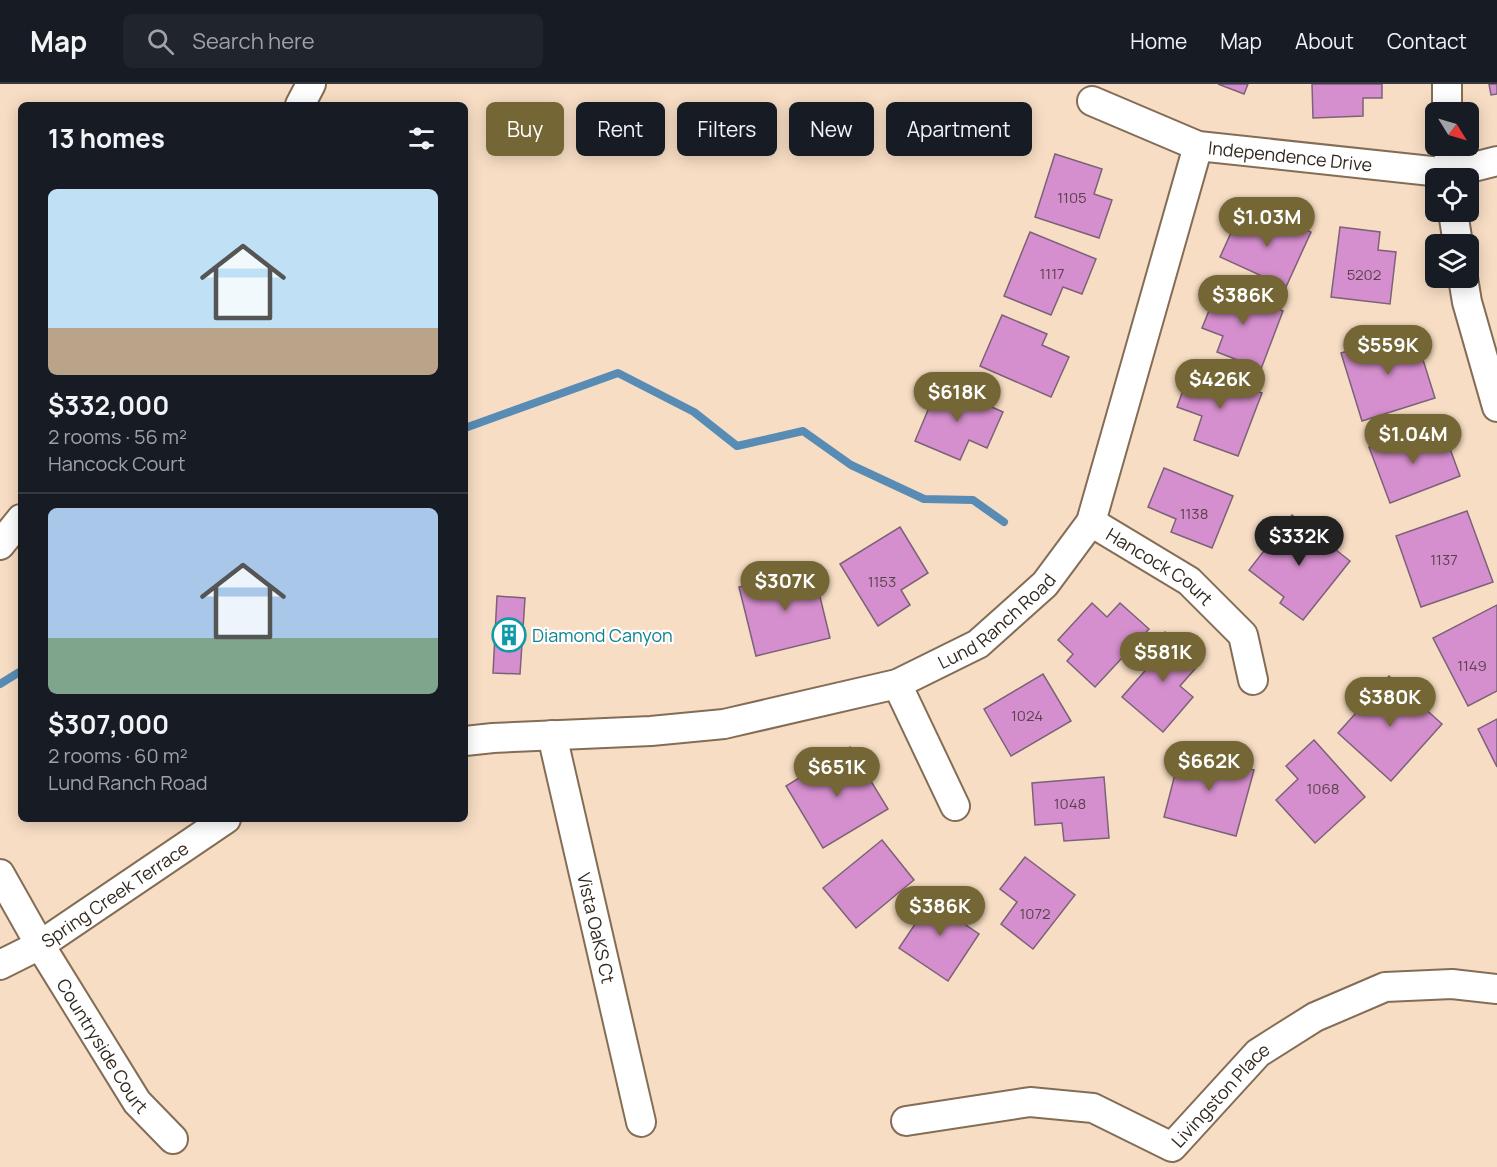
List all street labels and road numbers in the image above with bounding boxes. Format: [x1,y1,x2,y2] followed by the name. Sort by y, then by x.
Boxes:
[1207,135,1374,177] street label: Independence Drive
[1102,522,1218,610] street label: Hancock Court
[934,568,1061,674] street label: Lund Ranch Road
[36,836,193,953] street label: Spring Creek Terrace
[572,870,621,986] street label: Vista OaKS Ct
[51,974,153,1118] street label: Countryside Court
[1166,1037,1274,1152] street label: Livingston Place

